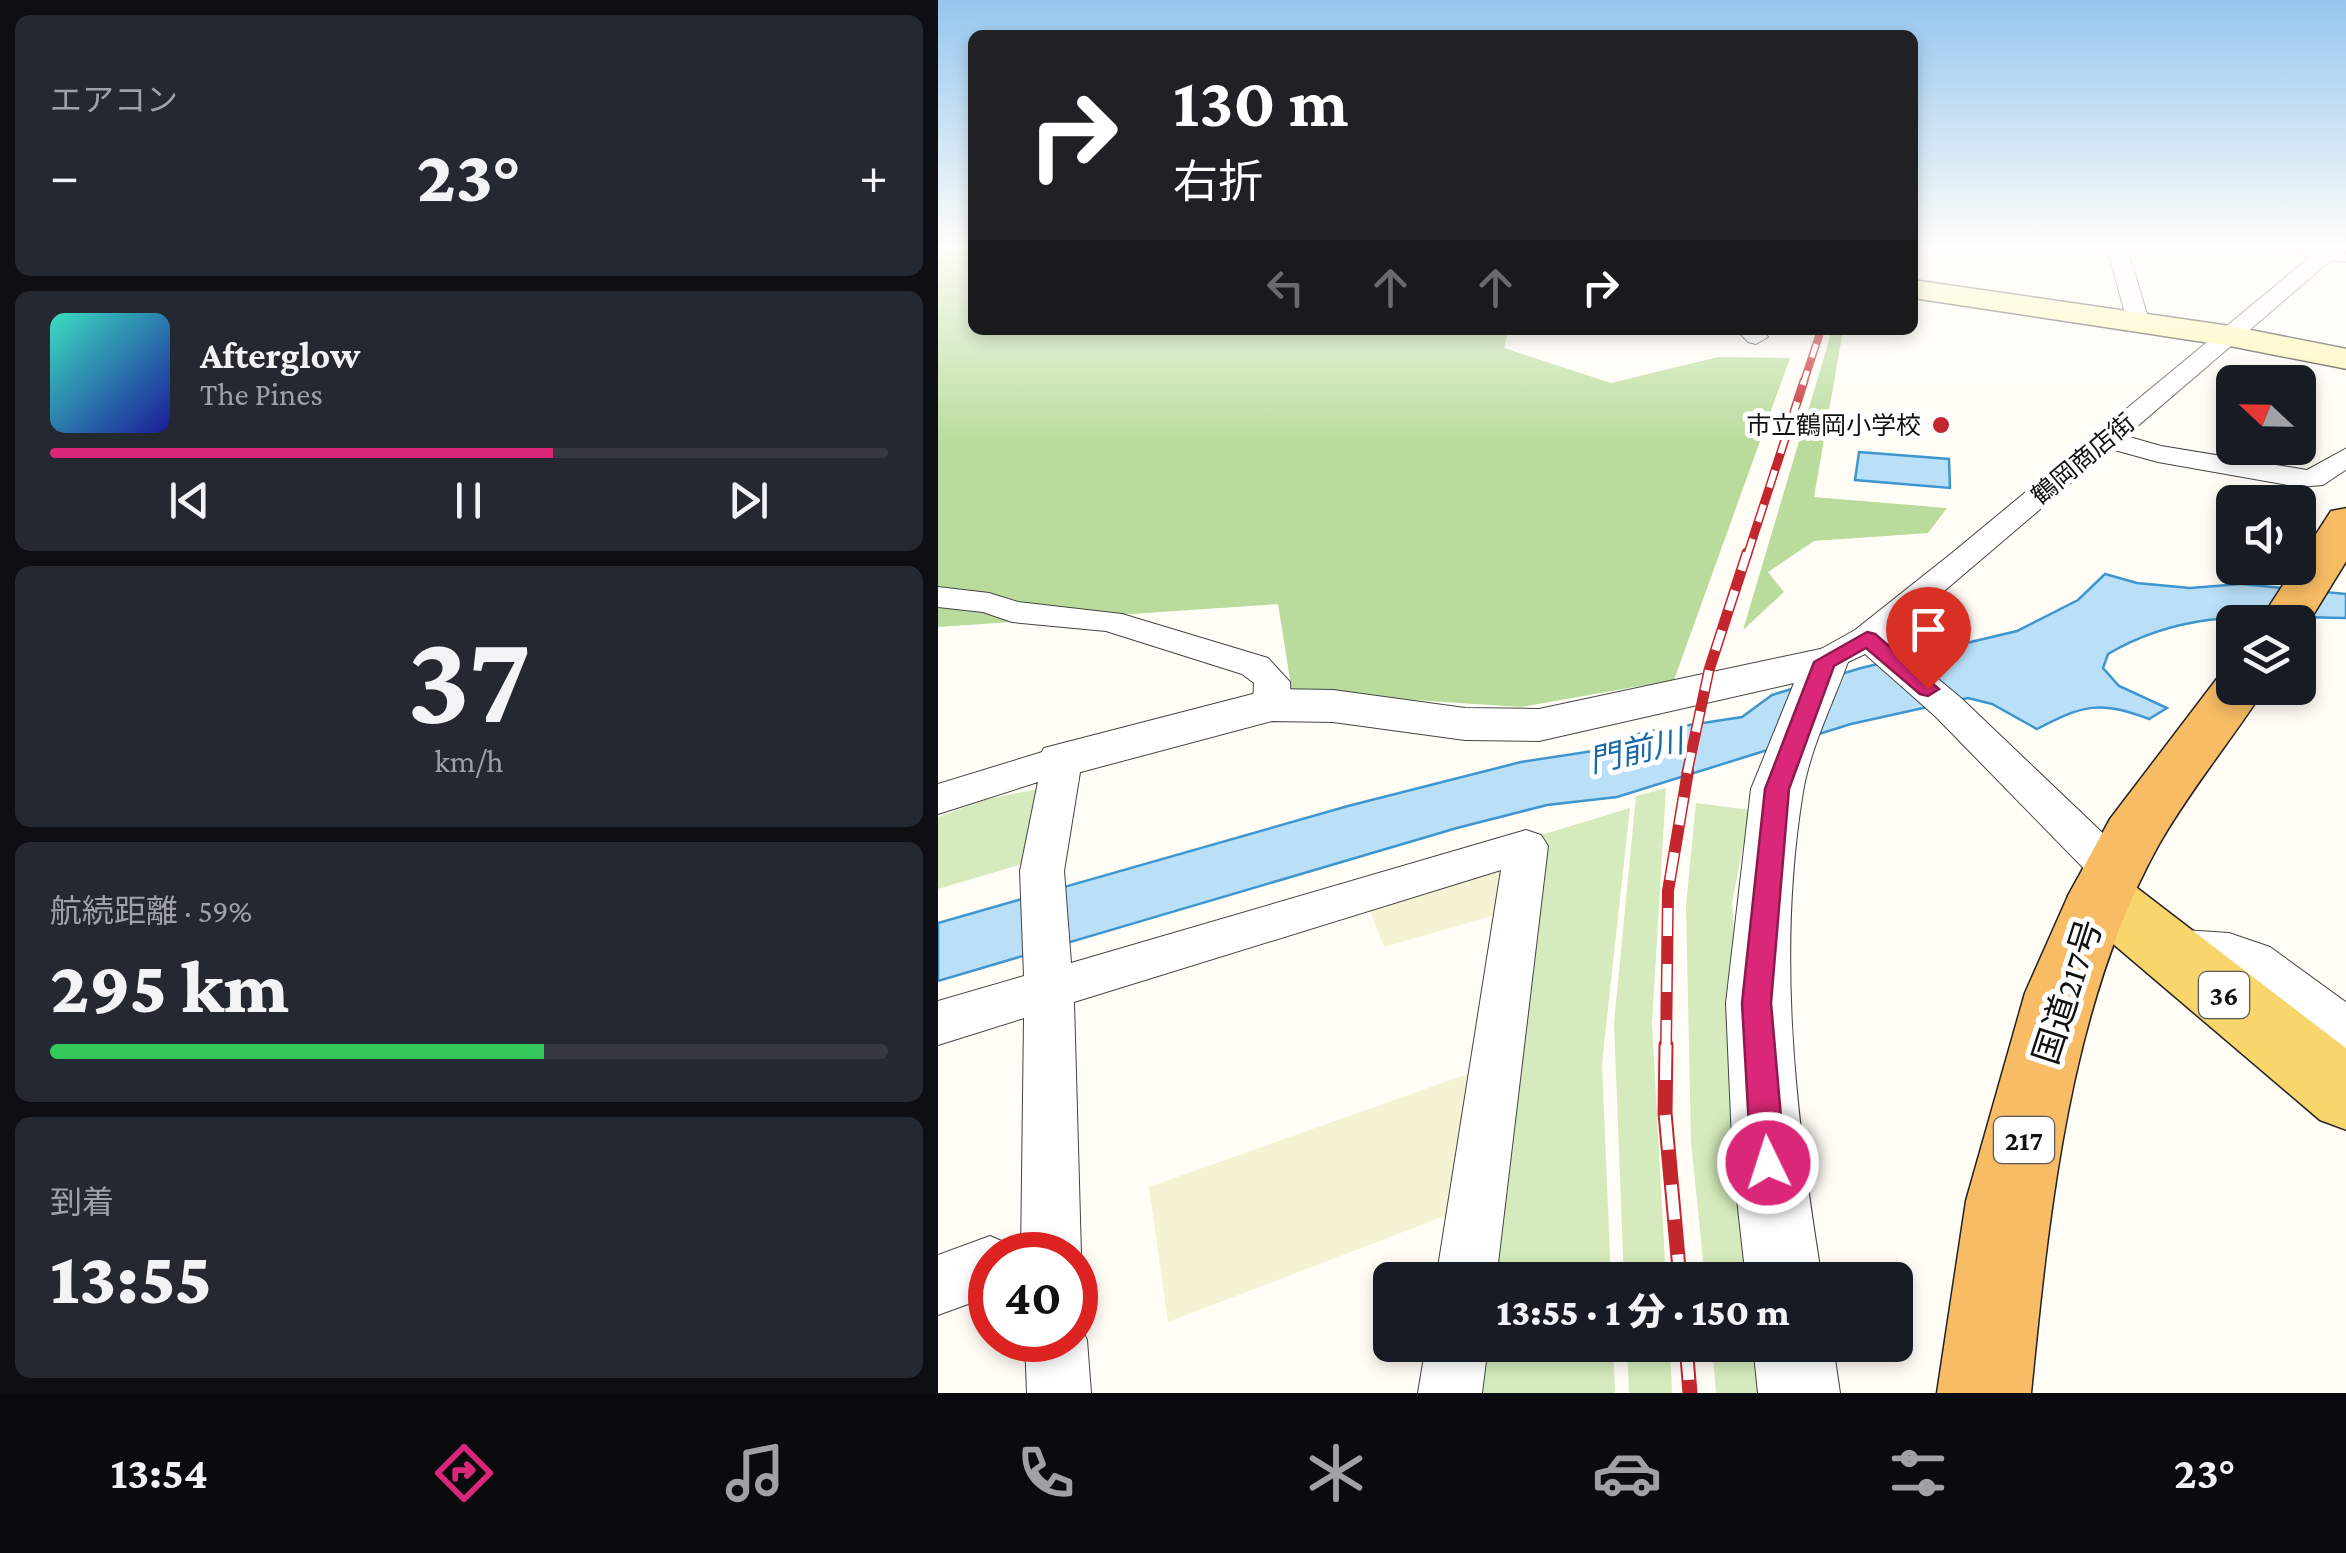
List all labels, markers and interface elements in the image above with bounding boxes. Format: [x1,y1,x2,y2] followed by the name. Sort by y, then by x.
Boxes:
[1173,63,1349,141] text: 130 m
[1008,70,1138,200] icon: right
[50,82,178,118] text: エアコン
[417,134,521,217] text: 23°
[50,145,79,206] text: −
[859,145,888,206] text: +
[1173,157,1263,207] text: 右折
[1258,260,1313,315] icon: left
[1363,260,1418,315] icon: ahead
[1468,260,1523,315] icon: ahead
[1573,260,1628,315] icon: right
[200,334,360,376] text: Afterglow
[2216,365,2316,465] north arrow
[2216,365,2316,705] map controls
[200,376,323,412] text: The Pines
[2026,408,2140,510] street label: 鶴岡商店街
[1746,412,1921,439] place label: 市立鶴岡小学校
[1930,414,1952,436] marker: 市立鶴岡小学校
[162,473,217,528] icon: previous
[441,473,496,528] icon: pause
[721,473,776,528] icon: next
[2216,485,2316,585] button: sound
[1886,587,1971,690] pin
[1901,602,1956,657] icon: arrive
[407,605,531,750] text: 37
[2216,605,2316,705] button: layers
[1585,722,1690,779] water label: 門前川
[435,743,504,779] text: km/h
[50,893,252,929] text: 航続距離 · 59%
[2026,915,2110,1069] street label: 国道217号
[50,945,289,1028] text: 295 km
[2199,972,2249,1018] road number: 36
[1716,1111,1820,1215] position arrow
[1994,1117,2054,1163] road number: 217
[50,1184,114,1220] text: 到着
[968,1232,1098,1362] speed limit sign: 40
[50,1236,212,1319] text: 13:55
[1497,1291,1789,1333] text: 13:55 · 1 分 · 150 m
[429,1438,499,1508] icon: directions
[720,1438,790,1508] icon: music
[1011,1438,1081,1508] icon: phone
[1301,1438,1371,1508] icon: climate
[1592,1438,1662,1508] icon: car
[1883,1438,1953,1508] icon: filters
[110,1448,208,1498] text: 13:54
[2174,1448,2235,1498] text: 23°

